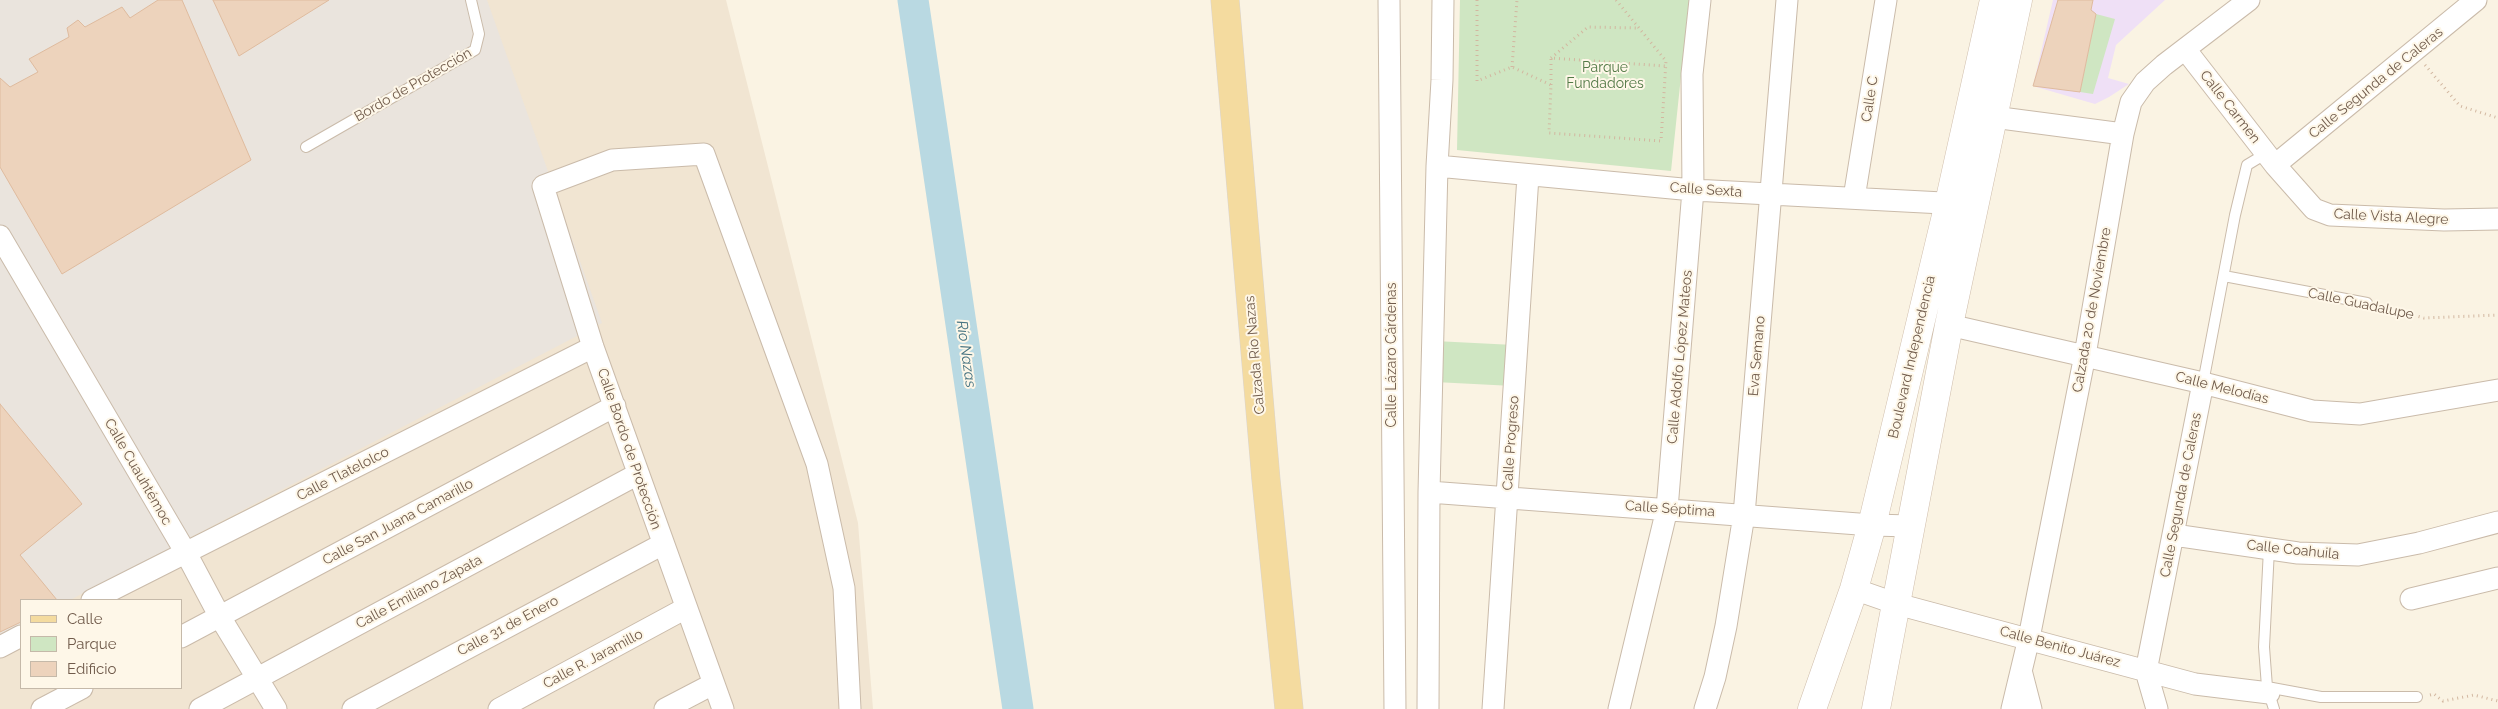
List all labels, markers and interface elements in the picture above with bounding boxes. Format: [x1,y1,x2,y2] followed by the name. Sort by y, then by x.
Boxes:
[2306,24,2446,142] street label: Calle Segunda de Caleras
[351,45,475,125] street label: Bordo de Protección
[1566,60,1644,92] park label: Parque Fundadores
[2196,67,2264,147] street label: Calle Carmen
[1858,75,1882,123] street label: Calle C
[1669,179,1743,201] street label: Calle Sexta
[2333,206,2449,228] street label: Calle Vista Alegre
[2069,226,2115,394] street label: Calzada 20 de Noviembre
[1664,269,1696,445] street label: Calle Adolfo López Mateos
[1885,274,1939,440] street label: Boulevard Independencia
[1384,283,1400,427] street label: Calle Lázaro Cárdenas
[2306,285,2416,323] street label: Calle Guadalupe
[1241,295,1269,415] street label: Calzada Río Nazas
[1745,315,1769,397] street label: Eva Semano
[952,319,980,389] water label: Río Nazas
[593,366,665,532] street label: Calle Bordo de Protección
[2174,368,2270,408] street label: Calle Melodías
[1499,395,1523,491] street label: Calle Progreso
[2157,411,2205,579] street label: Calle Segunda de Caleras
[101,416,175,528] street label: Calle Cuauhtémoc
[294,444,392,504] street label: Calle Tlatelolco
[320,475,476,569] street label: Calle San Juana Camarillo
[1624,497,1716,521] street label: Calle Séptima
[2246,537,2340,563] street label: Calle Coahuila
[353,552,485,632] street label: Calle Emiliano Zapata
[455,592,561,660] street label: Calle 31 de Enero
[20,599,182,689] legend
[67,610,102,628] text: Calle
[1998,623,2122,671] street label: Calle Benito Juárez
[540,626,646,692] street label: Calle R. Jaramillo
[67,635,116,653] text: Parque
[67,660,117,678] text: Edificio

